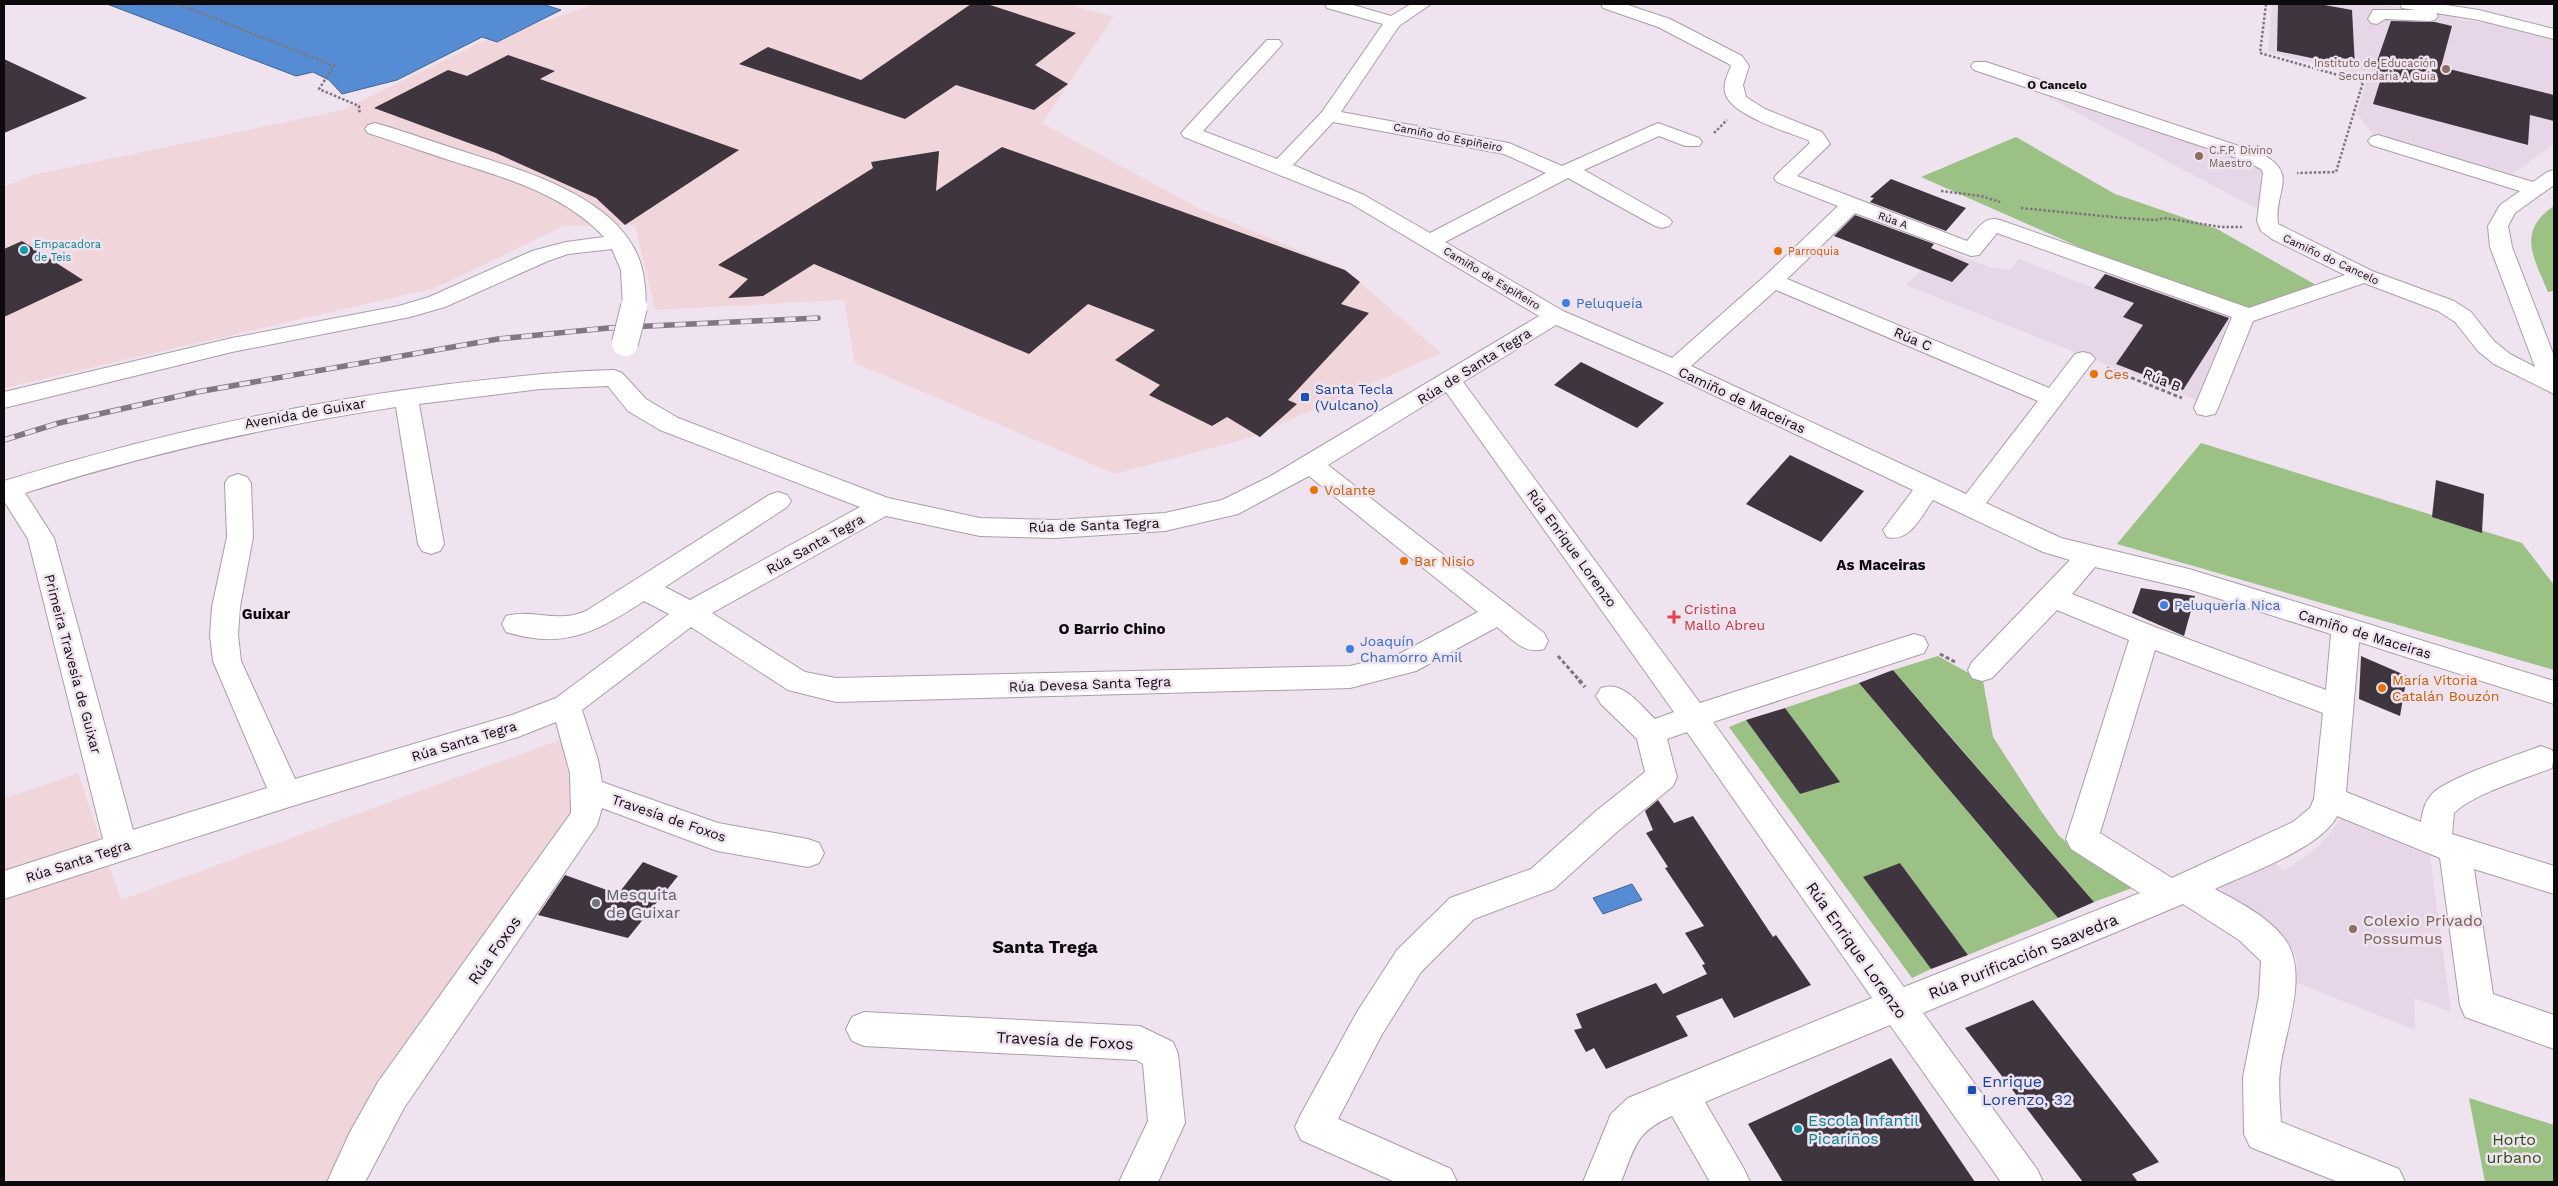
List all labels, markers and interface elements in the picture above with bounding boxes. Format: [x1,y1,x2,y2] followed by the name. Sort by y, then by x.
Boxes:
[2314,57,2436,83] place label: Instituto de Educación Secundaria A Guía
[2440,63,2452,75] marker: Instituto de Educación Secundaria A Guía
[2027,78,2087,92] district label: O Cancelo
[1392,120,1504,154] street label: Camiño do Espiñeiro
[2209,144,2273,170] place label: C.F.P. Divino Maestro
[2193,150,2205,162] marker: C.F.P. Divino Maestro
[1876,209,1909,232] street label: Rúa A
[2281,231,2381,287] street label: Camiño do Cancelo
[34,238,101,264] place label: Empacadora de Teis
[18,244,30,256] marker: Empacadora de Teis
[1441,244,1543,313] street label: Camiño de Espiñeiro
[1772,245,1784,257] marker: Parroquia
[1788,245,1839,258] place label: Parroquia
[1576,295,1643,311] place label: Peluqueía
[1560,297,1572,309] marker: Peluqueía
[1892,324,1934,354] street label: Rúa C
[1414,325,1534,407] street label: Rúa de Santa Tegra
[1676,364,1808,436] street label: Camiño de Maceiras
[2141,365,2183,395] street label: Rúa B
[2104,366,2129,382] place label: Ces
[2088,368,2100,380] marker: Ces
[1315,381,1393,413] place label: Santa Tecla (Vulcano)
[1299,391,1311,403] marker: Santa Tecla (Vulcano)
[243,394,367,432] street label: Avenida de Guixar
[1324,482,1376,498] place label: Volante
[1308,484,1320,496] marker: Volante
[1524,486,1620,610] street label: Rúa Enrique Lorenzo
[763,510,867,577] street label: Rúa Santa Tegra
[1028,515,1160,535] street label: Rúa de Santa Tegra
[1414,553,1475,569] place label: Bar Nisio
[1398,555,1410,567] marker: Bar Nisio
[1836,556,1926,574] district label: As Maceiras
[41,572,105,756] street label: Primeira Travesía de Guixar
[2174,597,2281,613] place label: Peluquería Nica
[2158,599,2170,611] marker: Peluquería Nica
[1684,601,1765,633] place label: Cristina Mallo Abreu
[242,605,291,623] district label: Guixar
[2297,606,2433,662] street label: Camiño de Maceiras
[1668,611,1680,623] marker: Cristina Mallo Abreu
[1059,620,1166,638] district label: O Barrio Chino
[1360,633,1463,665] place label: Joaquín Chamorro Amil
[1344,643,1356,655] marker: Joaquín Chamorro Amil
[2392,672,2499,704] place label: María Vitoria Catalán Bouzón
[1009,673,1171,695] street label: Rúa Devesa Santa Tegra
[2376,682,2388,694] marker: María Vitoria Catalán Bouzón
[409,717,519,765] street label: Rúa Santa Tegra
[610,791,728,845] street label: Travesía de Foxos
[24,836,132,885] street label: Rúa Santa Tegra
[1802,878,1911,1022] street label: Rúa Enrique Lorenzo
[606,885,681,922] place label: Mesquita de Guixar
[590,897,602,909] marker: Mesquita de Guixar
[1926,910,2121,1003] street label: Rúa Purificación Saavedra
[2363,911,2483,948] place label: Colexio Privado Possumus
[464,913,525,988] street label: Rúa Foxos
[2347,923,2359,935] marker: Colexio Privado Possumus
[992,936,1098,957] district label: Santa Trega
[996,1027,1134,1054] street label: Travesía de Foxos
[1982,1072,2072,1109] place label: Enrique Lorenzo, 32
[1966,1084,1978,1096] marker: Enrique Lorenzo, 32
[1808,1111,1919,1148] place label: Escola Infantil Picariños
[1792,1123,1804,1135] marker: Escola Infantil Picariños
[2487,1130,2542,1167] park label: Horto urbano

